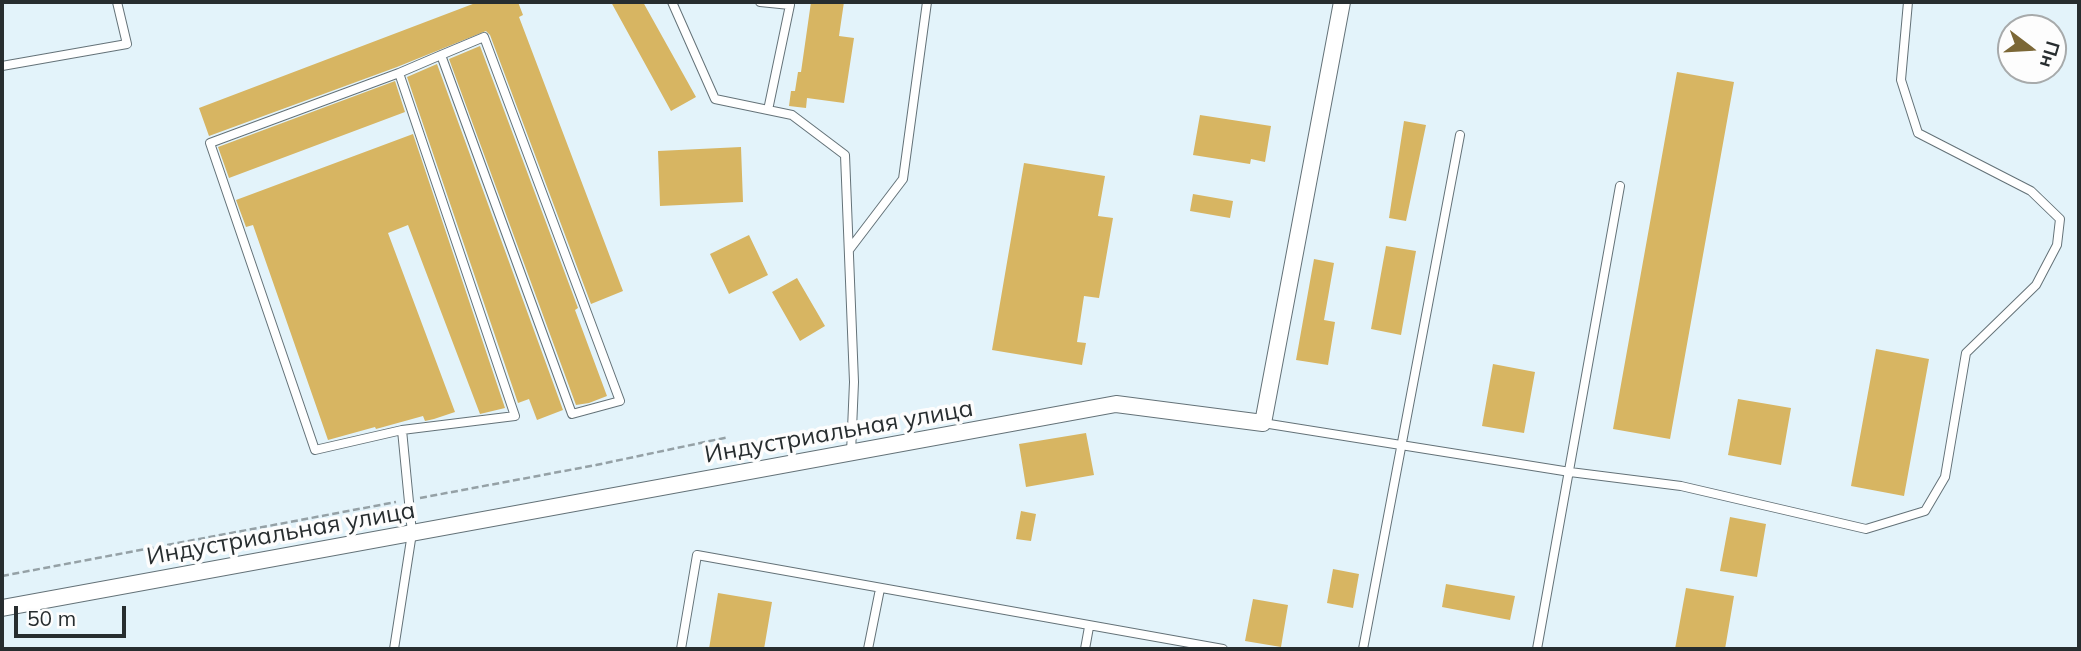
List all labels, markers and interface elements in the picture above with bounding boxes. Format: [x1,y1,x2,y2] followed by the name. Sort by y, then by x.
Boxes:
[1997,14,2067,84] north arrow
[2035,38,2066,71] text: Пн
[703,394,975,470] street label: Индустриальная улица
[145,496,417,572] street label: Индустриальная улица
[18,592,130,636] scale bar
[27,605,76,631] text: 50 m

